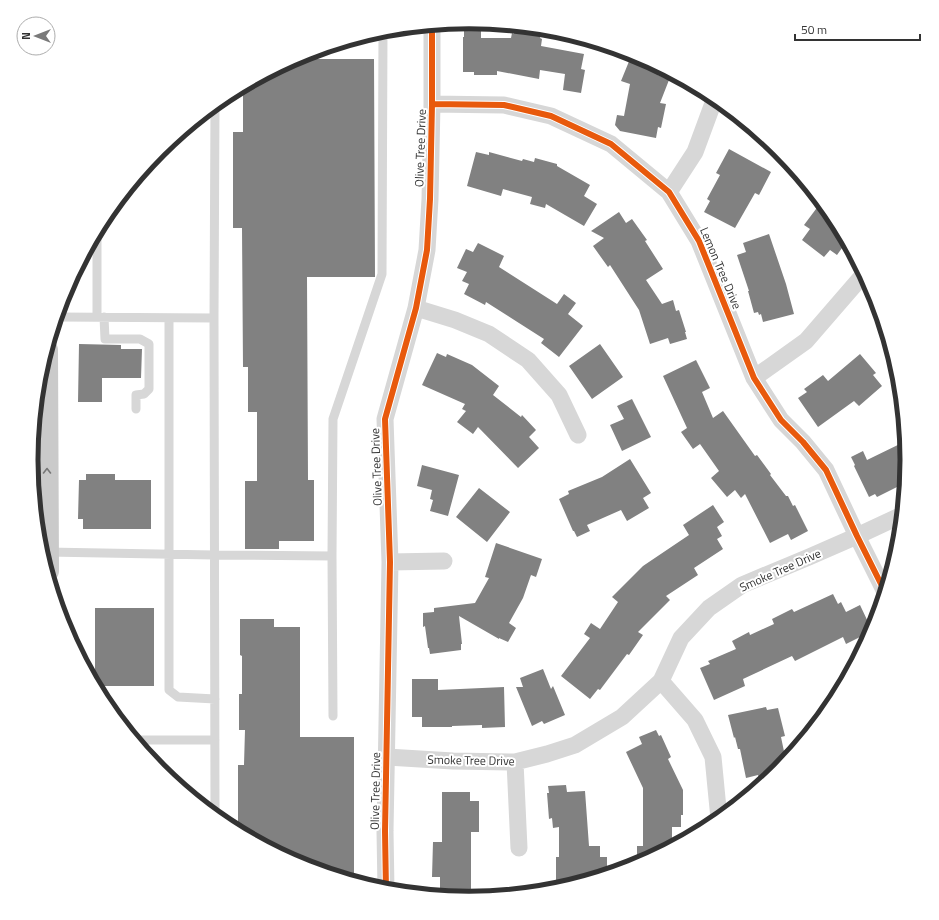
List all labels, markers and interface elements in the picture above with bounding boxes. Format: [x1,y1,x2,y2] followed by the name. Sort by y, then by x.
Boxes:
[16,16,56,56] north arrow
[795,16,920,42] scale bar
[801,20,827,39] text: 50 m
[18,32,34,40] text: N
[409,109,431,187] street label: Olive Tree Drive
[695,224,747,312] street label: Lemon Tree Drive
[365,428,387,506] street label: Olive Tree Drive
[43,468,51,474] one-way arrow
[736,544,824,596] street label: Smoke Tree Drive
[427,750,515,770] street label: Smoke Tree Drive
[365,752,385,830] street label: Olive Tree Drive

